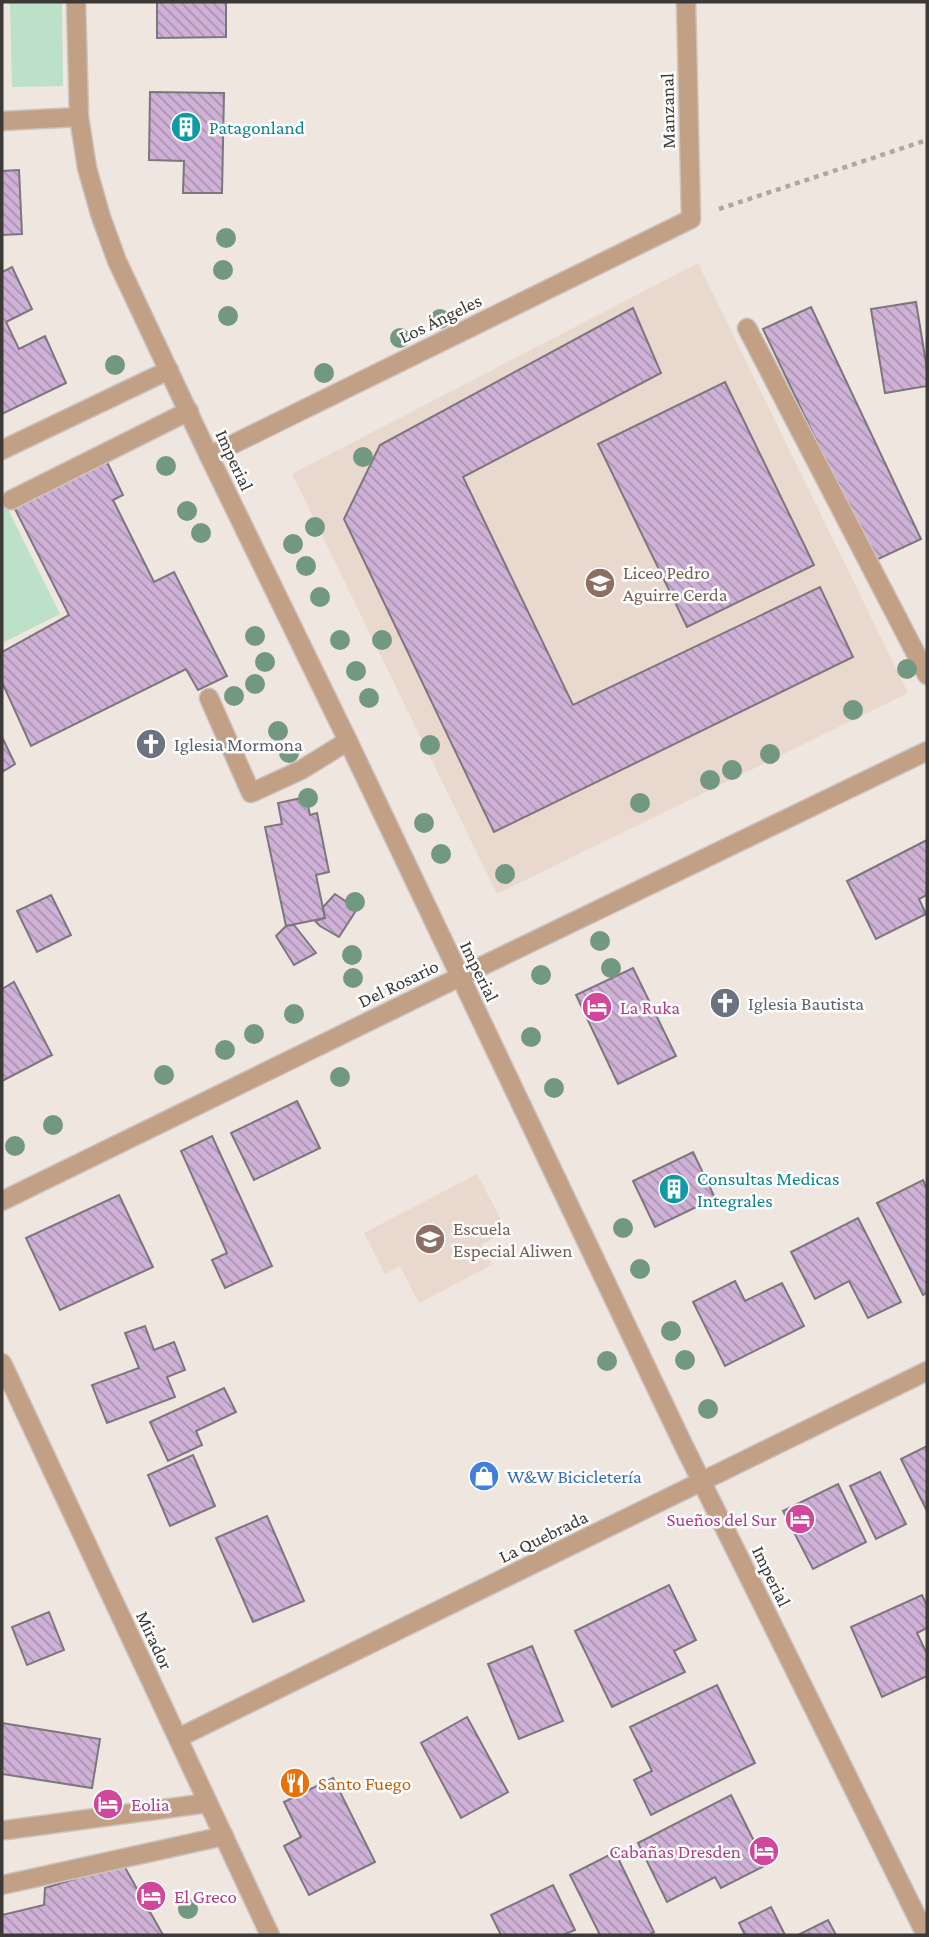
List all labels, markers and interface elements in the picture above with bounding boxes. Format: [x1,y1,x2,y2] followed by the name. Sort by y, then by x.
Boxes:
[656,73,679,149] street label: Manzanal
[169,110,203,144] building icon: Patagonland
[209,117,305,138] place label: Patagonland
[396,289,485,347] street label: Los Ángeles
[211,426,258,494] street label: Imperial
[623,562,728,605] place label: Liceo Pedro Aguirre Cerda
[583,566,617,600] school or university icon: Liceo Pedro Aguirre Cerda
[134,727,168,761] church icon: Iglesia Mormona
[174,734,303,755] place label: Iglesia Mormona
[456,937,503,1005] street label: Imperial
[355,955,442,1012] street label: Del Rosario
[708,986,742,1020] church icon: Iglesia Bautista
[580,990,614,1024] hotel icon: La Ruka
[748,993,864,1014] place label: Iglesia Bautista
[620,997,680,1018] place label: La Ruka
[697,1168,840,1211] place label: Consultas Medicas Integrales
[657,1172,691,1206] building icon: Consultas Medicas Integrales
[453,1218,572,1261] place label: Escuela Especial Aliwen
[413,1222,447,1256] school or university icon: Escuela Especial Aliwen
[467,1459,501,1493] shop icon: W&W Bicicletería
[507,1466,642,1487] place label: W&W Bicicletería
[783,1502,817,1536] hotel icon: Sueños del Sur
[495,1506,591,1567] street label: La Quebrada
[666,1509,777,1530] place label: Sueños del Sur
[748,1542,795,1610] street label: Imperial
[132,1608,177,1673] street label: Mirador
[278,1766,312,1800] restaurant icon: Santo Fuego
[318,1773,411,1794] place label: Santo Fuego
[91,1787,125,1821] hotel icon: Eolia
[131,1794,170,1815] place label: Eolia
[747,1834,781,1868] hotel icon: Cabañas Dresden
[609,1841,741,1862] place label: Cabañas Dresden
[134,1879,168,1913] hotel icon: El Greco
[174,1886,237,1907] place label: El Greco

